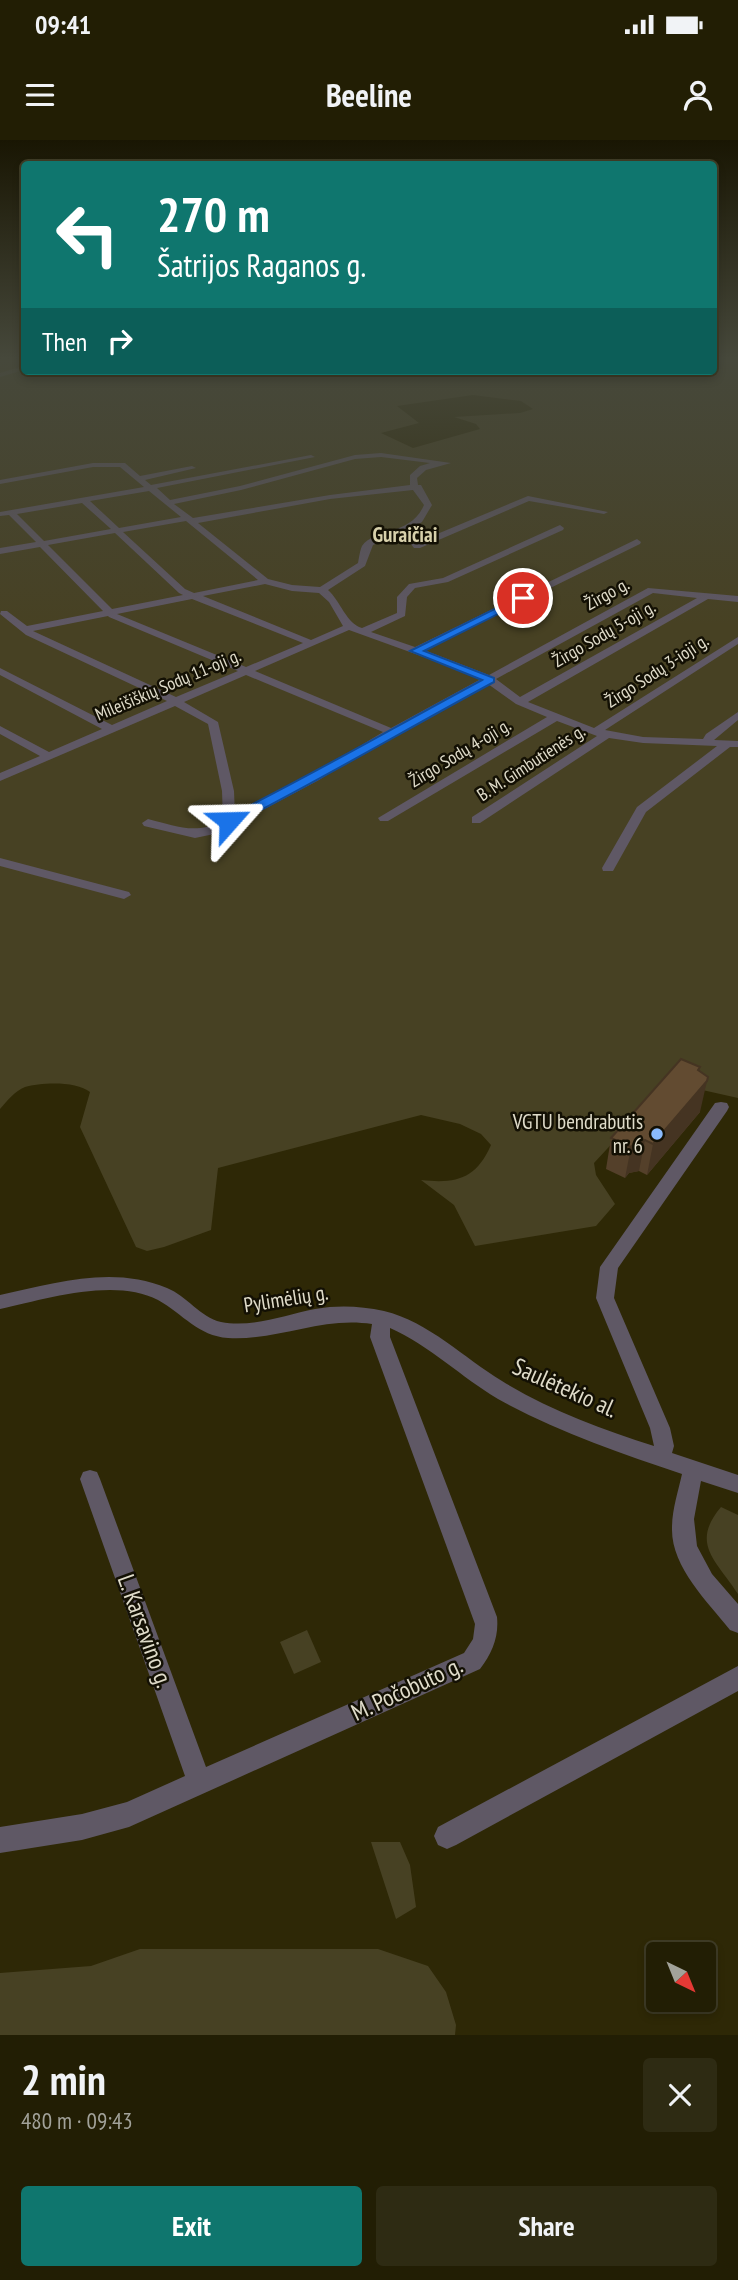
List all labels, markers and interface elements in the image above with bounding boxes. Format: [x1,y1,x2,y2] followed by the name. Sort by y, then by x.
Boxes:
[35,8,91,41] text: 09:41
[326,74,412,116] text: Beeline
[21,76,59,114] icon: menu
[679,76,717,114] icon: person
[157,182,270,246] text: 270 m
[42,189,133,280] icon: left
[157,244,366,286] text: Šatrijos Raganos g.
[101,322,139,360] icon: right
[42,325,87,358] text: Then
[373,521,437,548] district label: Guraičiai
[493,568,553,628] pin
[581,572,633,615] street label: Žirgo g.
[504,579,542,617] icon: arrive
[548,595,659,672] street label: Žirgo Sodų 5-oji g.
[601,629,713,713] street label: Žirgo Sodų 3-ioji g.
[91,643,244,726] street label: Mileišiškių Sodų 11-oji g.
[405,713,515,792] street label: Žirgo Sodų 4-oji g.
[472,719,589,806] street label: B. M. Gimbutienės g.
[192,784,266,858] position arrow
[512,1108,643,1159] place label: VGTU bendrabutis nr. 6
[649,1126,665,1142] marker: VGTU bendrabutis nr. 6
[242,1279,330,1318] street label: Pylimėlių g.
[508,1351,622,1424] street label: Saulėtekio al.
[111,1570,180,1692] street label: L. Karsavino g.
[346,1649,467,1728] street label: M. Počobuto g.
[646,1942,716,2012] north arrow
[646,1942,716,2012] map controls
[21,2052,106,2107] text: 2 min
[643,2058,717,2132] button: close
[21,2106,133,2135] text: 480 m · 09:43
[21,2186,362,2266] button: Exit
[376,2186,717,2266] button: Share

